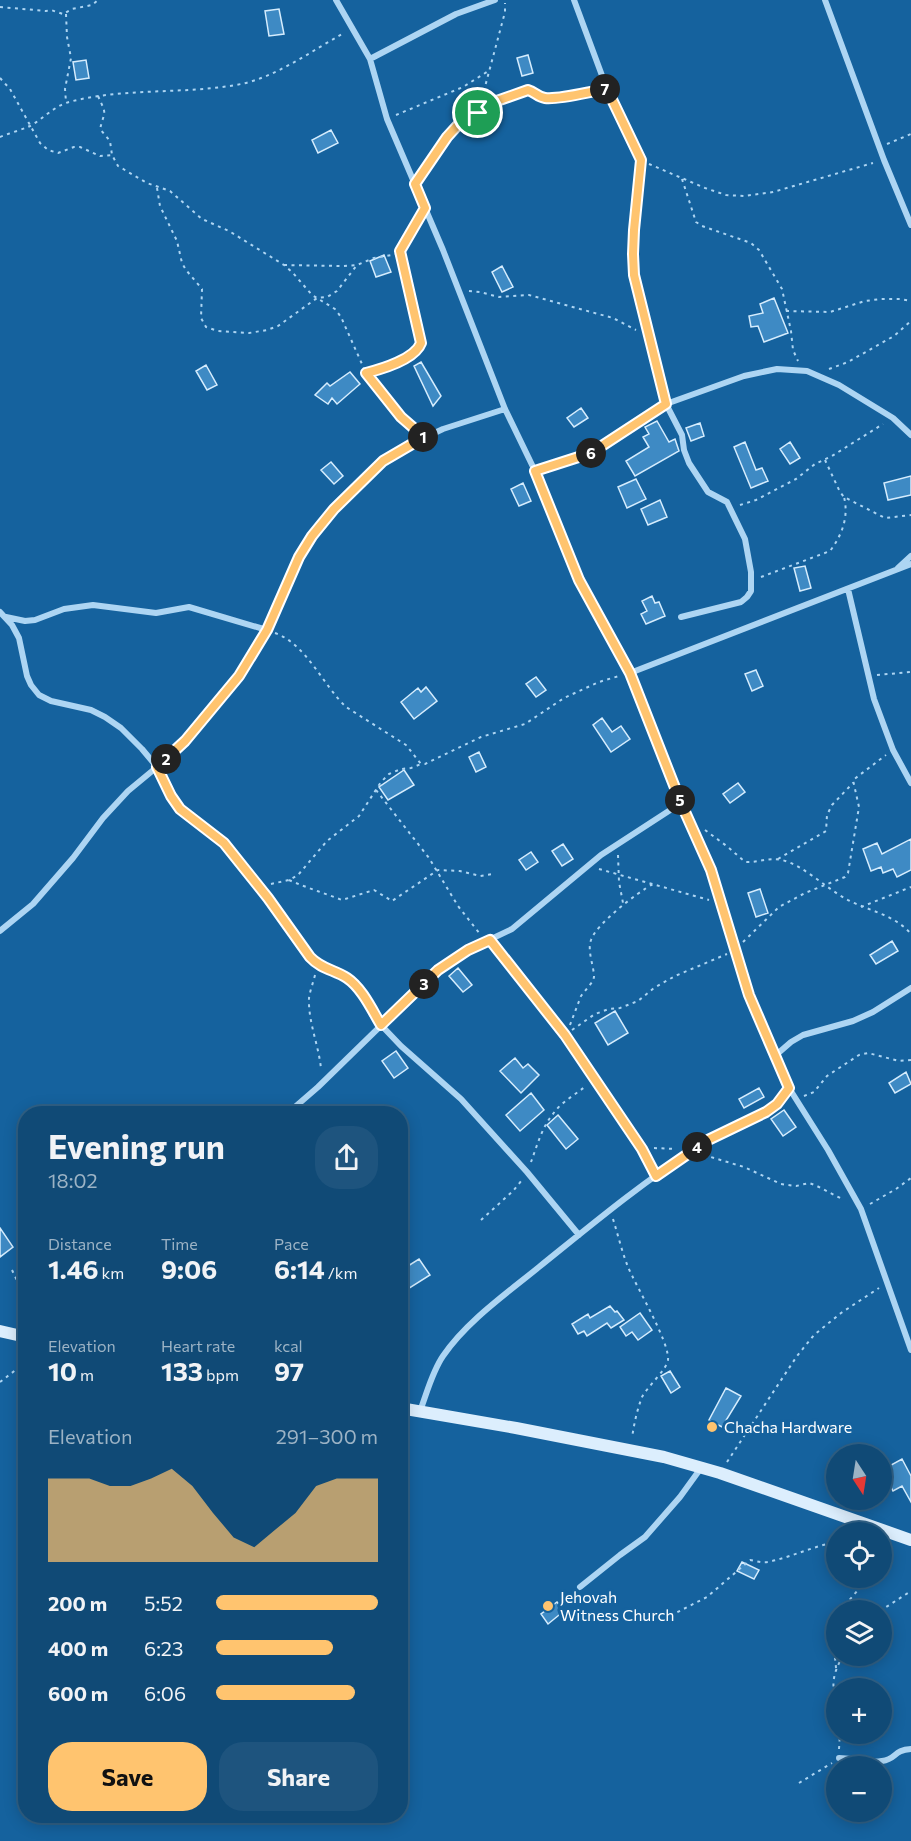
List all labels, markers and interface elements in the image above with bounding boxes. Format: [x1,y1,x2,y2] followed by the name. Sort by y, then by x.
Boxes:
[590,74,620,104] pin: 7
[601,79,609,98] text: 7
[452,87,503,138] pin
[461,96,494,129] icon: arrive
[408,422,438,452] pin: 1
[419,427,427,446] text: 1
[576,438,606,468] pin: 6
[586,443,596,462] text: 6
[151,744,181,774] pin: 2
[161,749,171,768] text: 2
[665,785,695,815] pin: 5
[675,790,685,809] text: 5
[409,969,439,999] pin: 3
[419,974,429,993] text: 3
[48,1125,225,1166] text: Evening run
[315,1126,378,1189] button: share
[682,1132,712,1162] pin: 4
[692,1137,702,1156] text: 4
[48,1168,98,1192] text: 18:02
[48,1234,112,1253] text: Distance
[161,1234,198,1253] text: Time
[274,1234,309,1253] text: Pace
[48,1253,98,1284] text: 1.46
[161,1253,217,1284] text: 9:06
[274,1253,325,1284] text: 6:14
[98,1263,124,1282] text: km
[325,1263,357,1282] text: /km
[48,1336,116,1355] text: Elevation
[161,1336,235,1355] text: Heart rate
[274,1336,303,1355] text: kcal
[48,1355,77,1386] text: 10
[161,1355,203,1386] text: 133
[274,1355,304,1386] text: 97
[77,1365,94,1384] text: m
[203,1365,239,1384] text: bpm
[724,1417,852,1436] place label: Chacha Hardware
[705,1420,719,1434] marker: Chacha Hardware
[48,1424,133,1448] text: Elevation
[276,1424,378,1448] text: 291–300 m
[826,1444,892,1510] north arrow
[826,1444,892,1822] map controls
[826,1522,892,1588] button: locate
[560,1587,674,1624] place label: Jehovah Witness Church
[48,1591,107,1615] text: 200 m
[144,1591,183,1615] text: 5:52
[541,1599,555,1613] marker: Jehovah Witness Church
[826,1600,892,1666] button: layers
[48,1636,108,1660] text: 400 m
[144,1636,183,1660] text: 6:23
[826,1678,892,1744] button: +
[48,1681,108,1705] text: 600 m
[144,1681,186,1705] text: 6:06
[48,1742,207,1811] button: Save
[219,1742,378,1811] button: Share
[826,1756,892,1822] button: −

